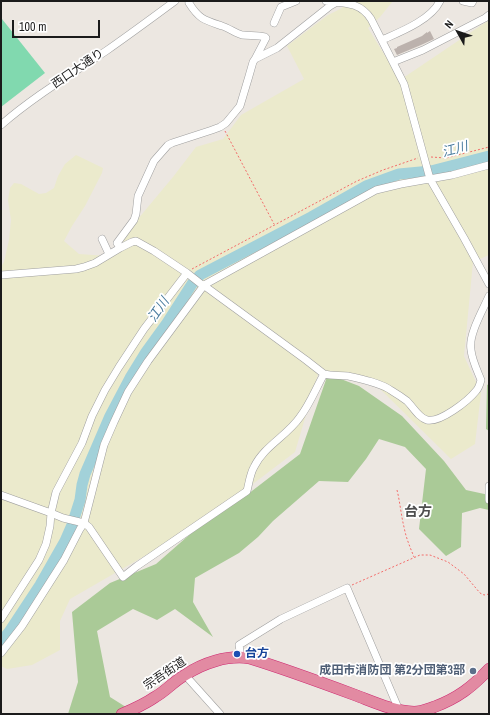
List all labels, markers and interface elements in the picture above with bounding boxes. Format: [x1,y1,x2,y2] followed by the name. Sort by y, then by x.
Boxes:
[14,12,102,38] scale bar
[438,12,478,52] north arrow
[441,17,456,31] text: N
[19,19,46,35] text: 100 m
[49,46,107,92] street label: 西口大通り
[440,139,470,161] water label: 江川
[145,295,173,325] water label: 江川
[404,504,432,520] district label: 台方
[245,647,269,661] place label: 台方
[232,649,242,659] marker: 台方
[141,655,189,693] street label: 宗吾街道
[319,664,465,678] place label: 成田市消防団 第2分団第3部
[468,666,478,676] marker: 成田市消防団 第2分団第3部

